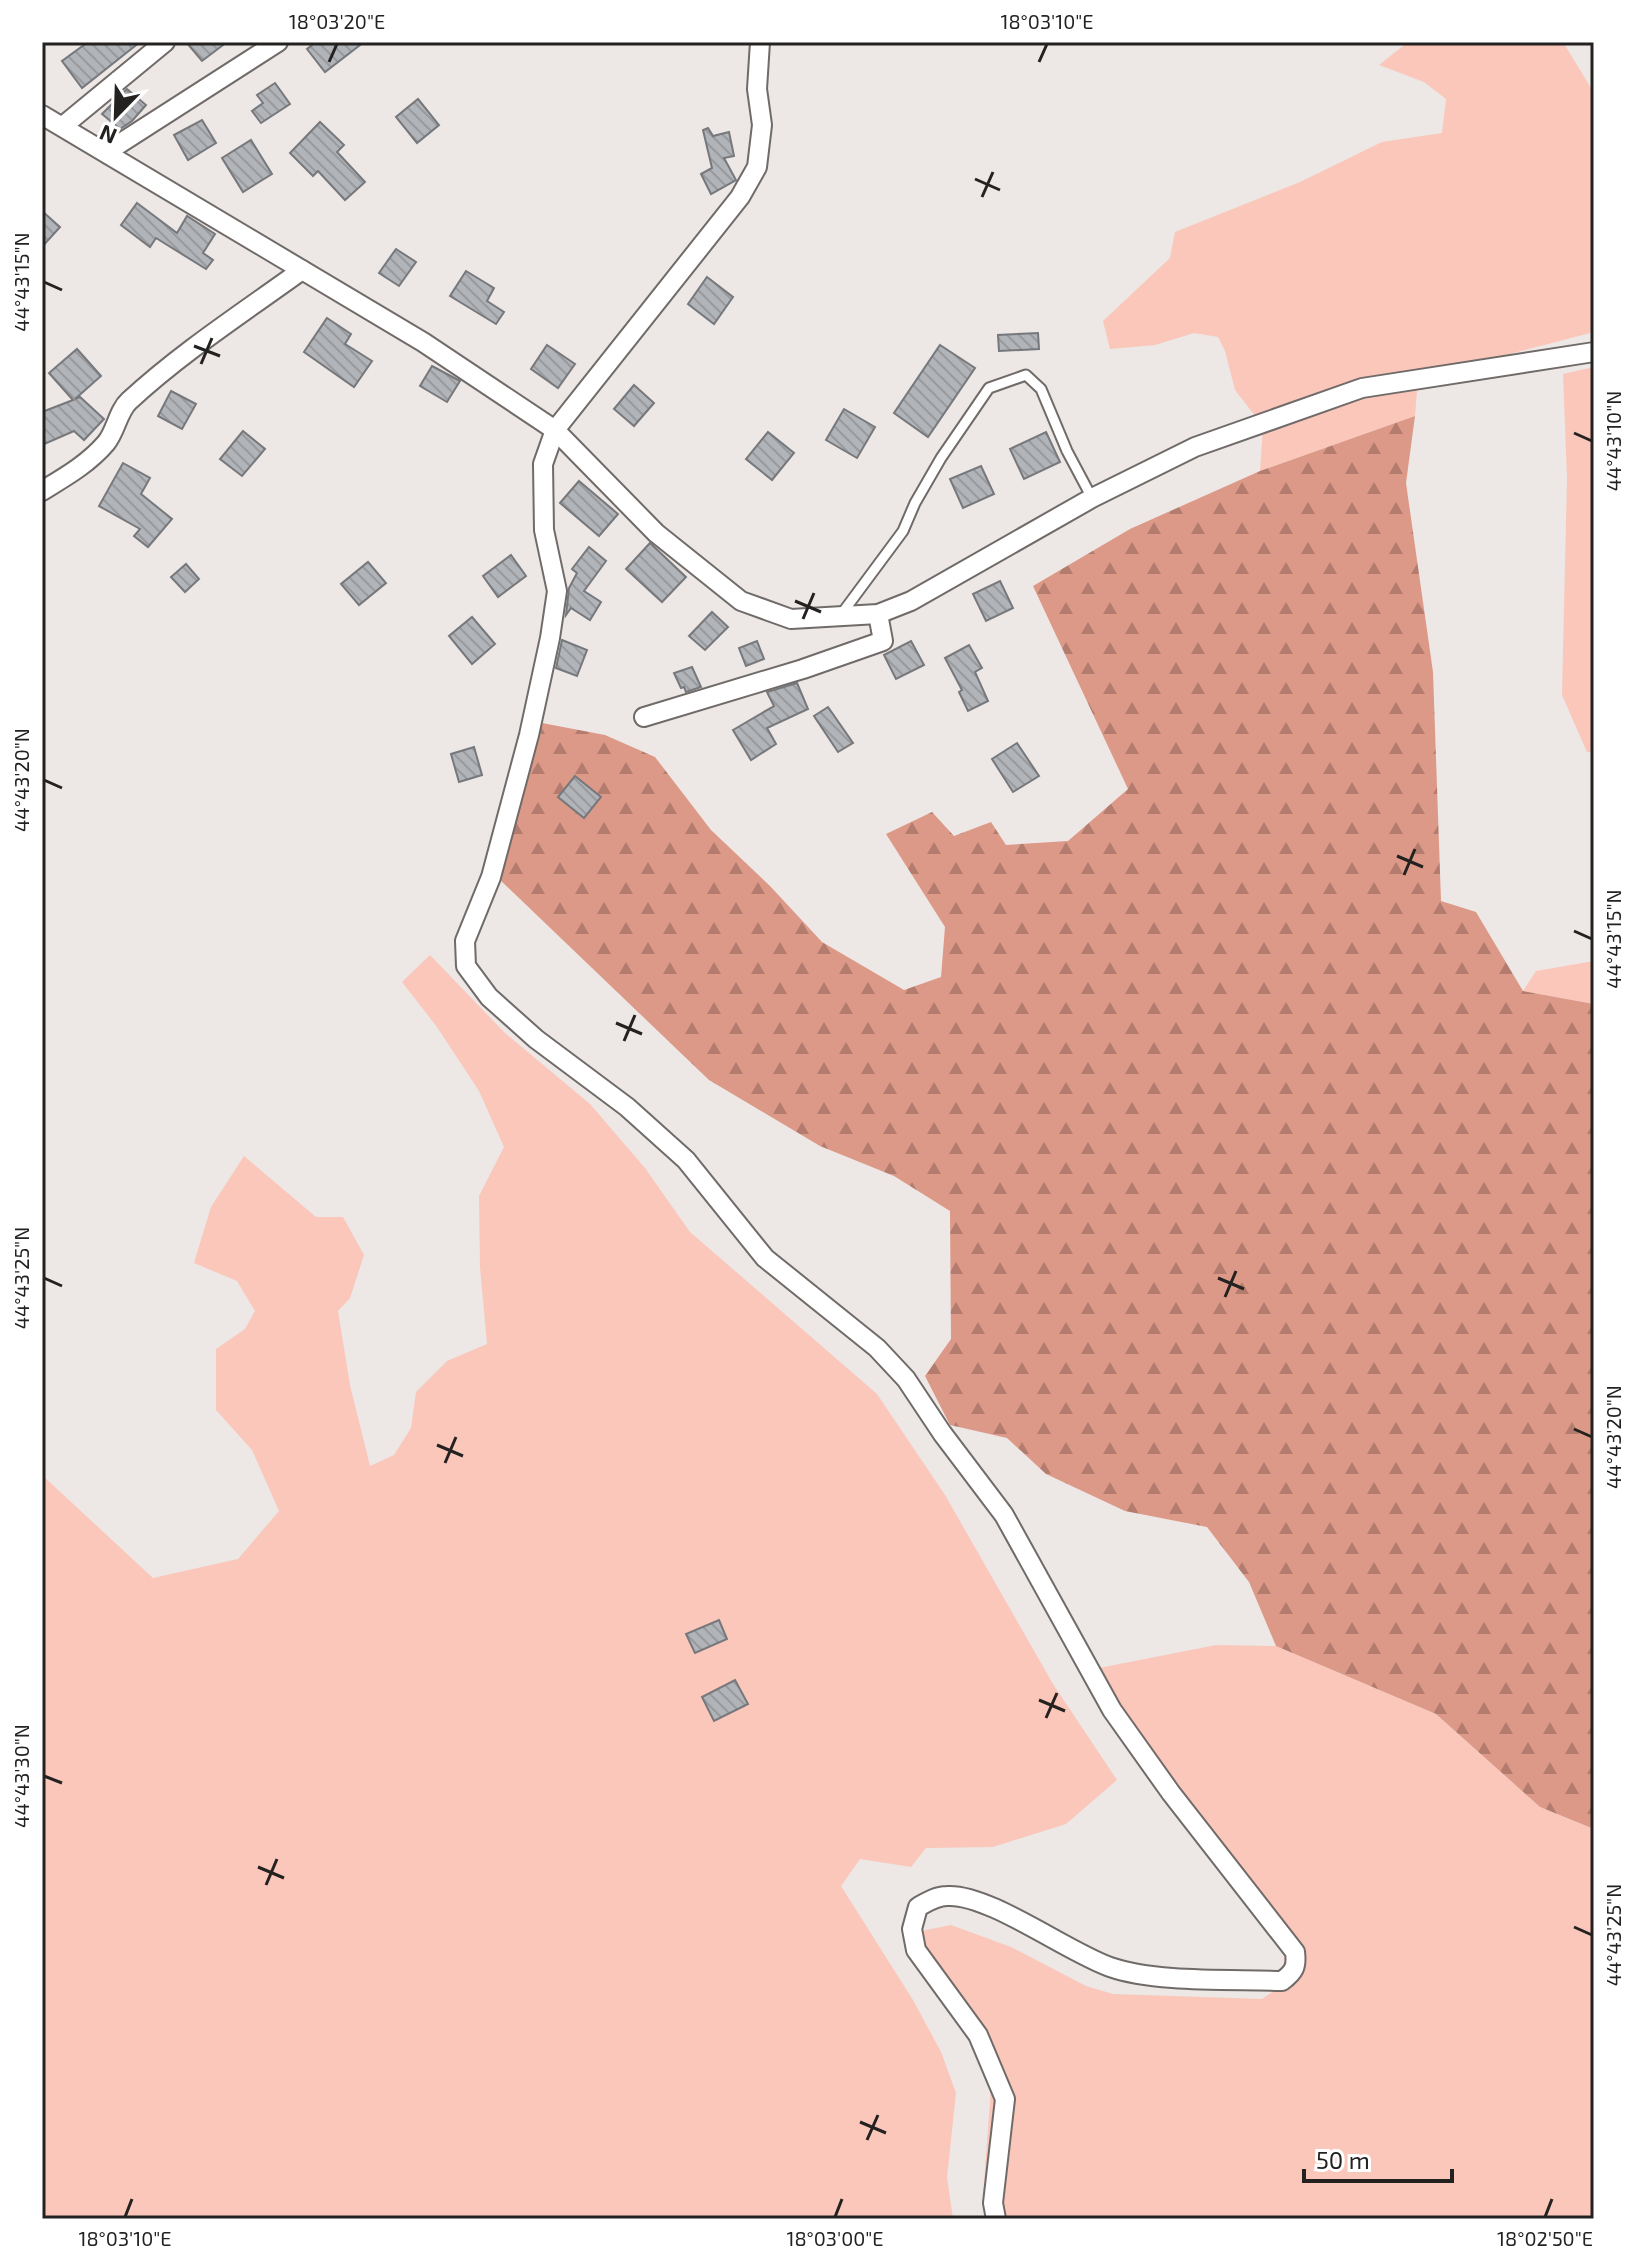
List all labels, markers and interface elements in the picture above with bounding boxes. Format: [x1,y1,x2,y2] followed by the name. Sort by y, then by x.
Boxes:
[289,9,385,33] text: 18°03'20"E
[1001,9,1094,33] text: 18°03'10"E
[76,76,156,156] north arrow
[95,120,120,150] text: N
[9,232,33,332] text: 44°43'15"N
[1601,391,1625,491] text: 44°43'10"N
[9,728,33,832] text: 44°43'20"N
[1601,889,1625,989] text: 44°43'15"N
[9,1227,33,1329] text: 44°43'25"N
[1601,1385,1625,1489] text: 44°43'20"N
[9,1724,33,1828] text: 44°43'30"N
[1601,1884,1625,1986] text: 44°43'25"N
[1304,2133,1452,2183] scale bar
[1316,2145,1370,2174] text: 50 m
[79,2226,172,2250] text: 18°03'10"E
[786,2226,884,2250] text: 18°03'00"E
[1497,2226,1593,2250] text: 18°02'50"E

